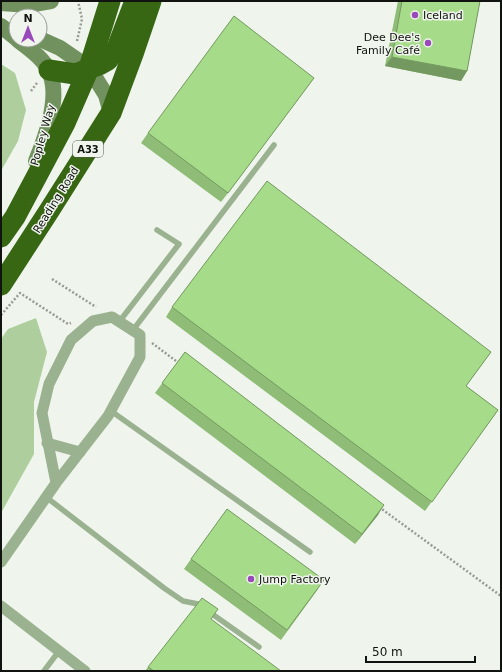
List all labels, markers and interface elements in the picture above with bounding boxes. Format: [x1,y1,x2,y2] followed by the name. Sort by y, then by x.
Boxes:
[8,8,48,48] north arrow
[423,9,463,22] place label: Iceland
[410,10,420,20] marker: Iceland
[23,12,33,25] text: N
[356,31,420,57] place label: Dee Dee's Family Café
[423,38,433,48] marker: Dee Dee's Family Café
[28,102,58,167] street label: Popley Way
[73,141,103,157] road number: A33
[30,164,82,236] street label: Reading Road
[258,573,331,586] place label: Jump Factory
[246,574,256,584] marker: Jump Factory
[366,638,475,664] scale bar
[372,645,403,659] text: 50 m

